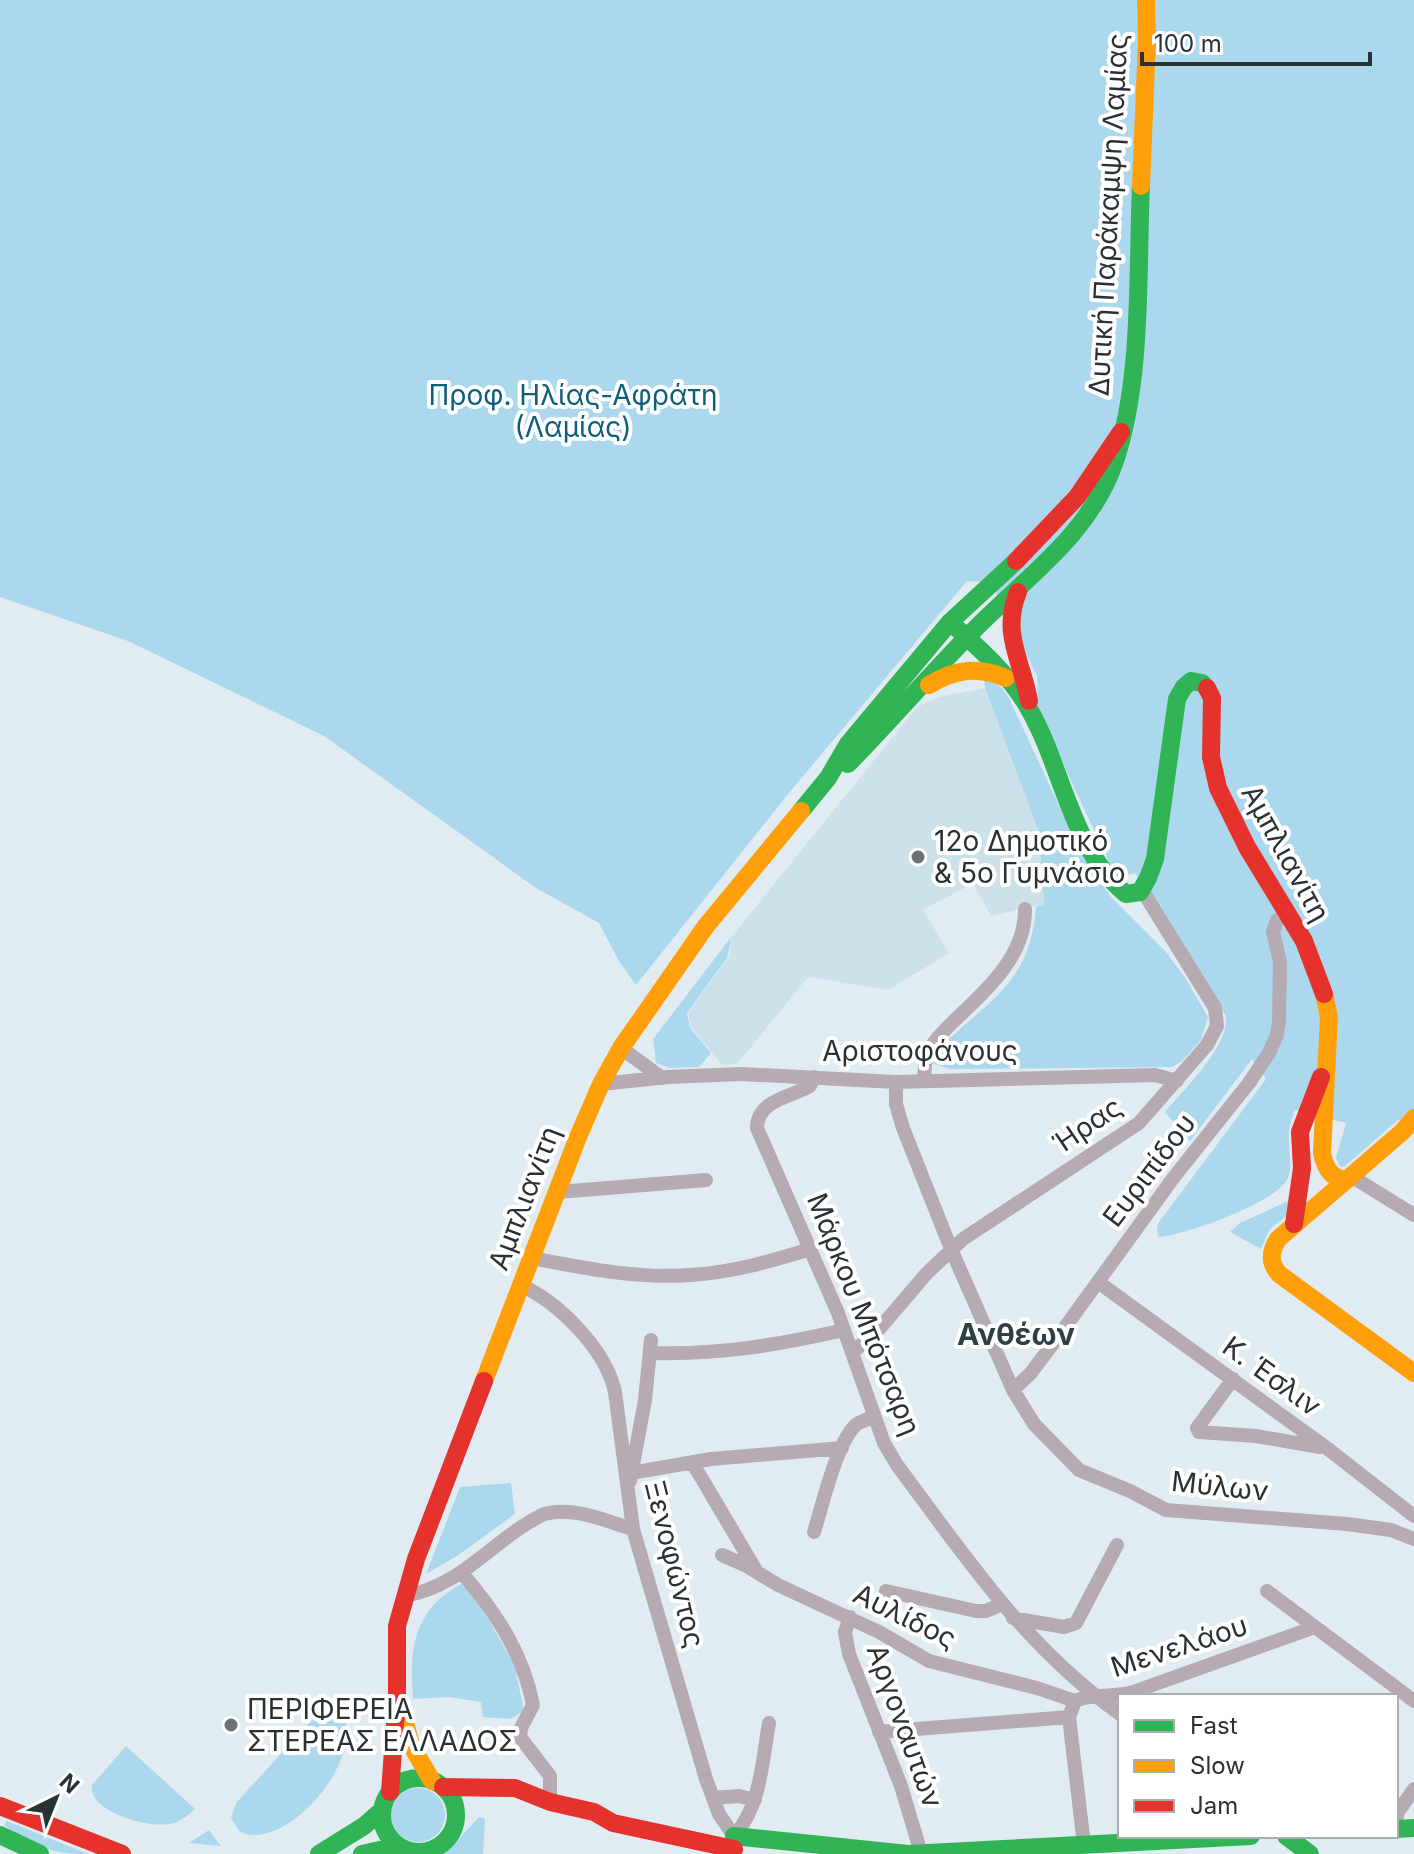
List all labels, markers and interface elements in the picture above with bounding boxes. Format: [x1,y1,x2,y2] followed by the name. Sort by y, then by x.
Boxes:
[1142,16,1370,66] scale bar
[1154,29,1222,58] text: 100 m
[1082,33,1134,397] street label: Δυτική Παράκαμψη Λαμίας
[428,378,718,444] park label: Προφ. Ηλίας-Αφράτη (Λαμίας)
[1234,779,1338,927] street label: Αμπλιανίτη
[934,824,1126,890] place label: 12ο Δημοτικό & 5ο Γυμνάσιο
[909,848,927,866] marker: 12ο Δημοτικό & 5ο Γυμνάσιο
[822,1034,1018,1068] street label: Αριστοφάνους
[1046,1090,1128,1160] street label: Ήρας
[1096,1107,1202,1233] street label: Ευριπίδου
[481,1121,567,1275] street label: Αμπλιανίτη
[800,1188,928,1440] street label: Μάρκου Μπότσαρη
[957,1316,1075,1352] district label: Ανθέων
[1216,1329,1328,1423] street label: K. Έσλιν
[1170,1464,1270,1508] street label: Μύλων
[638,1477,712,1651] street label: Ξενοφώντος
[848,1577,962,1655] street label: Αυλίδος
[1106,1608,1252,1684] street label: Μενελάου
[860,1640,950,1812] street label: Αργοναυτών
[247,1692,517,1758] place label: ΠΕΡΙΦΕΡΕΙΑ ΣΤΕΡΕΑΣ ΕΛΛΑΔΟΣ
[1118,1694,1398,1838] legend
[1190,1711,1238,1740] text: Fast
[222,1716,240,1734] marker: ΠΕΡΙΦΕΡΕΙΑ ΣΤΕΡΕΑΣ ΕΛΛΑΔΟΣ
[1190,1751,1245,1780] text: Slow
[16,1758,96,1838] north arrow
[55,1768,85,1799] text: N
[1190,1791,1238,1820] text: Jam

